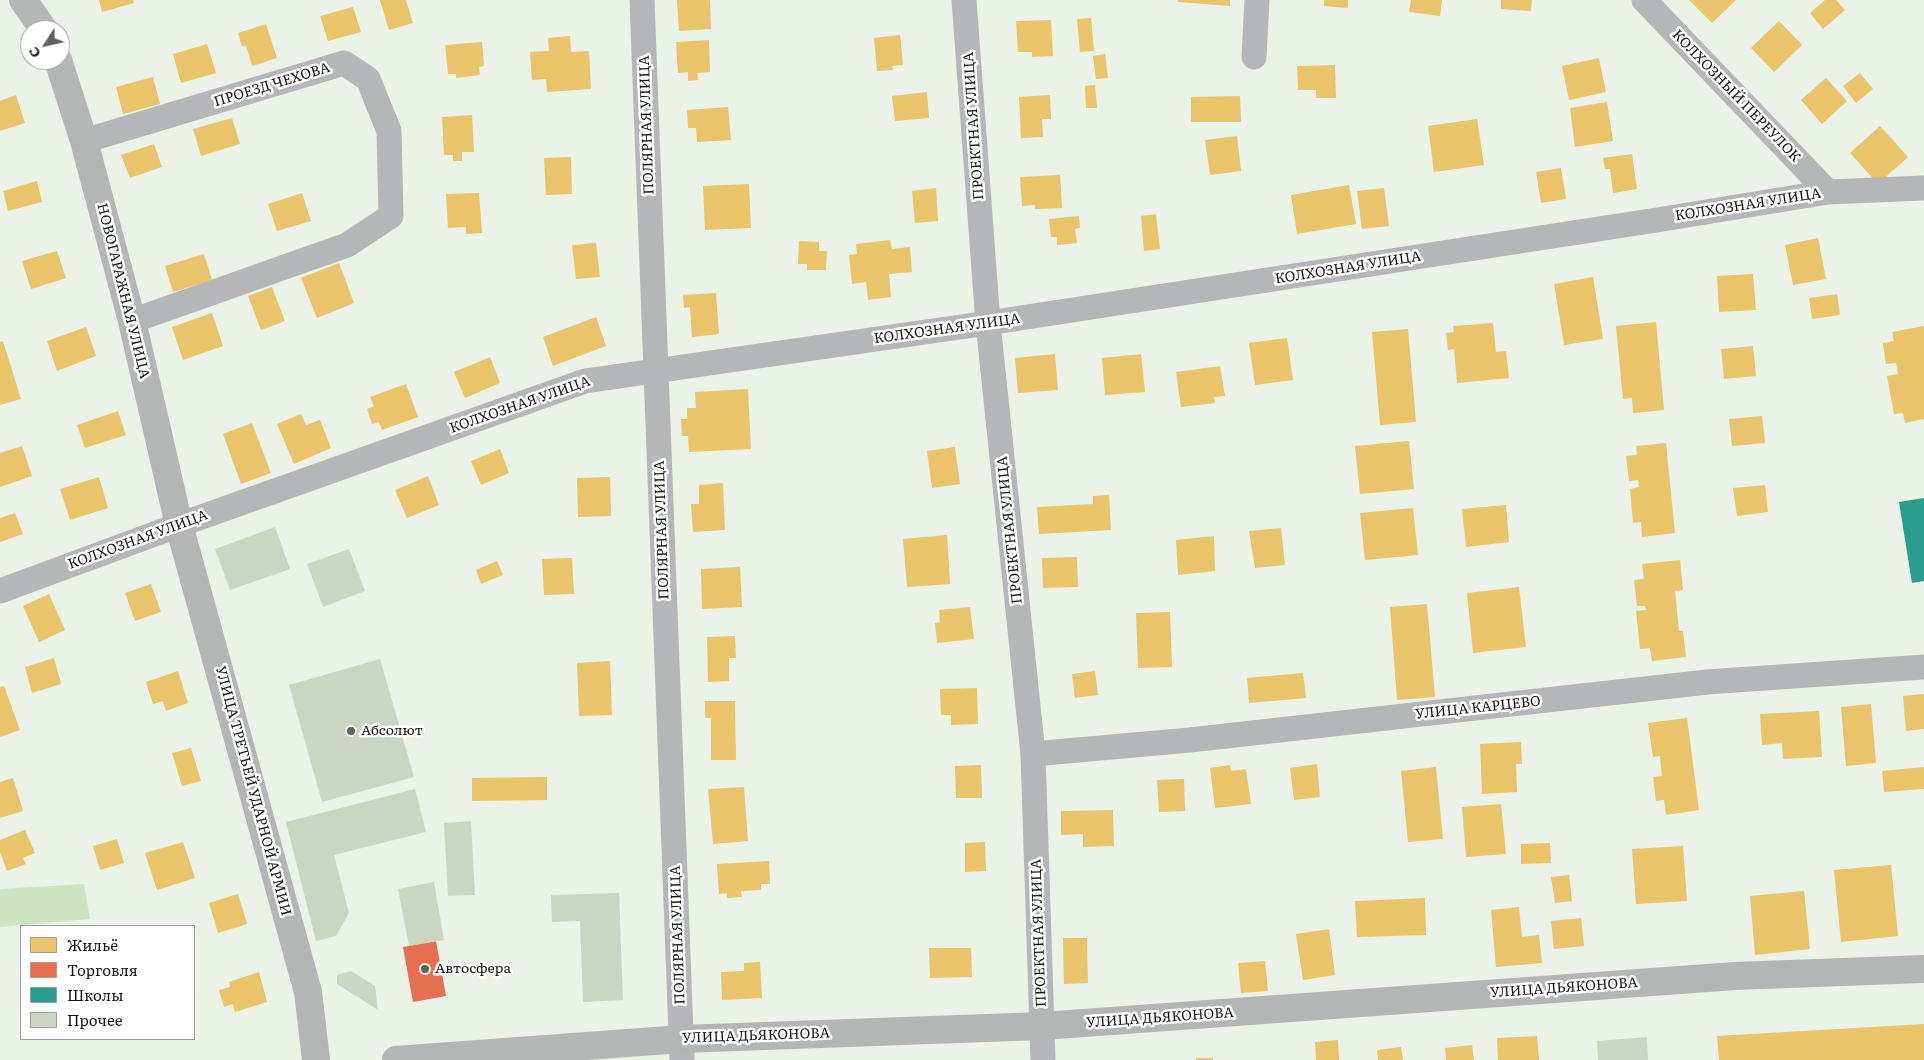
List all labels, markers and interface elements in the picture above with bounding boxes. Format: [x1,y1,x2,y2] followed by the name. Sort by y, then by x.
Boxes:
[20,20,70,70] north arrow
[1668,26,1804,166] street label: КОЛХОЗНЫЙ ПЕРЕУЛОК
[22,43,45,63] text: С
[960,51,988,201] street label: ПРОЕКТНАЯ УЛИЦА
[636,55,658,195] street label: ПОЛЯРНАЯ УЛИЦА
[212,59,332,111] street label: ПРОЕЗД ЧЕХОВА
[1674,185,1822,225] street label: КОЛХОЗНАЯ УЛИЦА
[93,202,153,380] street label: НОВОГАРАЖНАЯ УЛИЦА
[1274,248,1422,288] street label: КОЛХОЗНАЯ УЛИЦА
[873,310,1021,348] street label: КОЛХОЗНАЯ УЛИЦА
[447,373,593,437] street label: КОЛХОЗНАЯ УЛИЦА
[994,455,1026,605] street label: ПРОЕКТНАЯ УЛИЦА
[651,460,673,600] street label: ПОЛЯРНАЯ УЛИЦА
[66,507,210,573] street label: КОЛХОЗНАЯ УЛИЦА
[212,664,294,918] street label: УЛИЦА ТРЕТЬЕЙ УДАРНОЙ АРМИИ
[1415,693,1541,723] street label: УЛИЦА КАРЦЕВО
[361,723,423,739] place label: Абсолют
[345,725,357,737] marker: Абсолют
[1028,858,1050,1008] street label: ПРОЕКТНАЯ УЛИЦА
[667,865,689,1005] street label: ПОЛЯРНАЯ УЛИЦА
[20,925,195,1040] legend
[67,933,118,956] text: Жильё
[67,958,138,981] text: Торговля
[435,961,511,977] place label: Автосфера
[419,963,431,975] marker: Автосфера
[1490,974,1638,1002] street label: УЛИЦА ДЬЯКОНОВА
[67,983,123,1006] text: Школы
[1086,1004,1234,1032] street label: УЛИЦА ДЬЯКОНОВА
[67,1008,123,1031] text: Прочее
[682,1025,830,1047] street label: УЛИЦА ДЬЯКОНОВА

